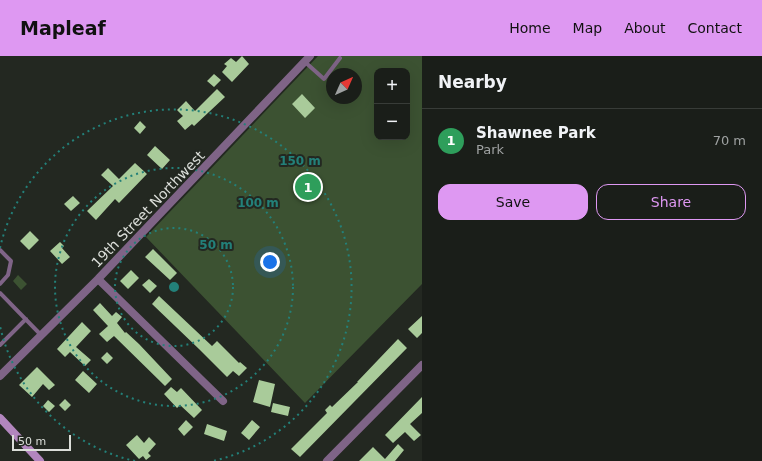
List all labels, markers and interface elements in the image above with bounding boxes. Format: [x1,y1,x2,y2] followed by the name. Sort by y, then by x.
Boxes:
[20,17,106,39] text: Mapleaf
[509,20,551,36] text: Home
[573,20,602,36] text: Map
[624,20,666,36] text: About
[688,20,742,36] text: Contact
[326,68,362,104] north arrow
[374,68,410,140] map controls
[374,68,410,104] button: +
[438,72,507,92] text: Nearby
[374,104,410,140] button: −
[476,124,596,142] text: Shawnee Park
[446,133,456,148] text: 1
[713,133,746,148] text: 70 m
[476,142,504,157] text: Park
[88,147,208,271] street label: 19th Street Northwest
[279,154,321,168] text: 150 m
[295,172,321,202] pin: 1
[438,184,588,220] button: Save
[596,184,746,220] button: Share
[237,196,279,210] text: 100 m
[199,238,233,252] text: 50 m
[260,252,280,272] your location
[167,280,181,294] centre of rings
[12,433,71,452] scale bar
[18,435,46,448] text: 50 m

